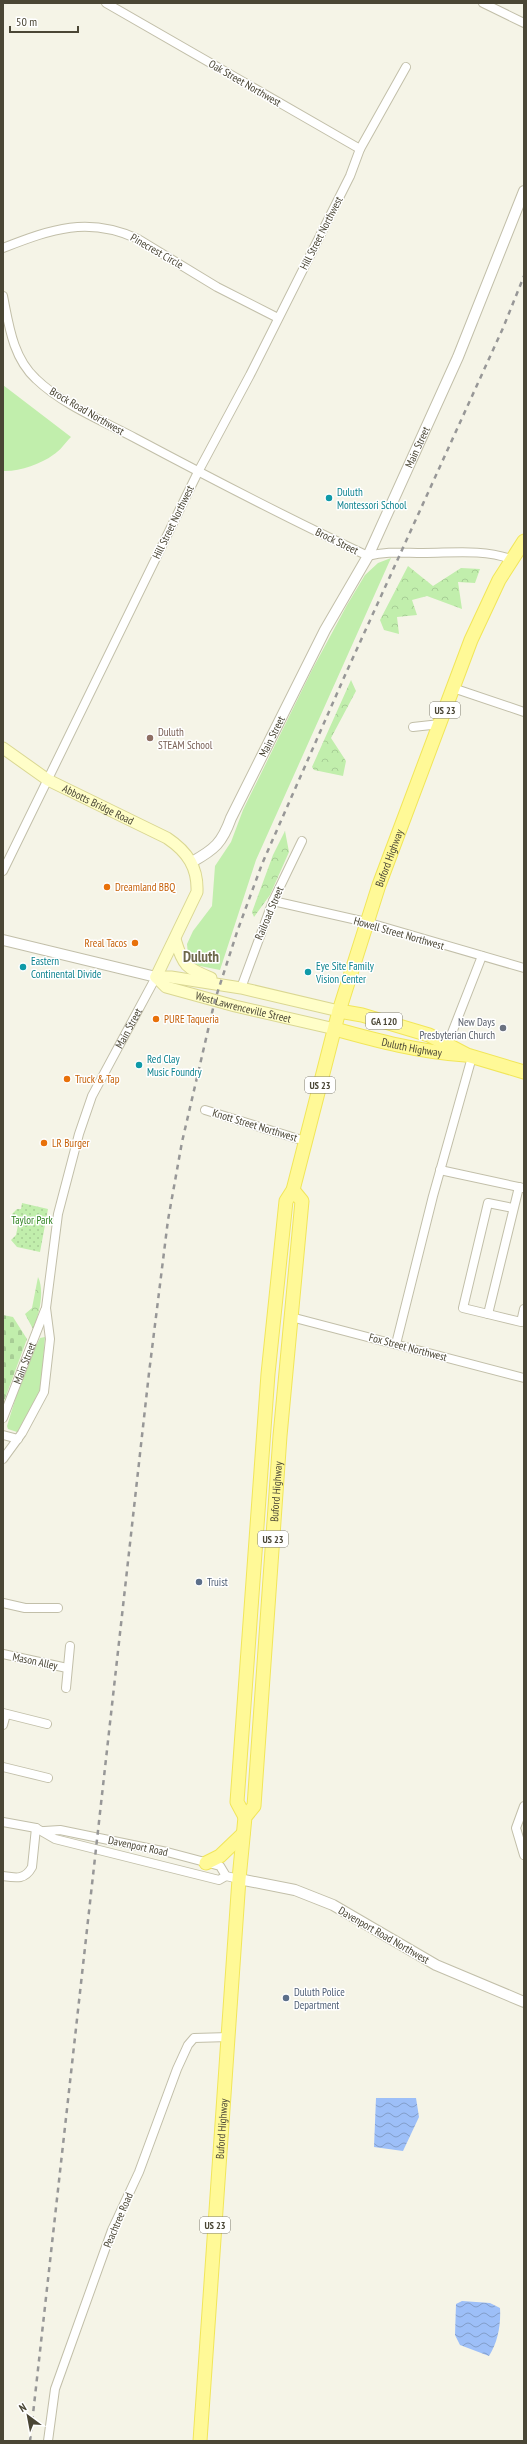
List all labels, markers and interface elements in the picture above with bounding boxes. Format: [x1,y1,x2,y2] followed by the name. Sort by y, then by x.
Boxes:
[10,8,78,34] scale bar
[16,14,37,29] text: 50 m
[206,57,284,109] street label: Oak Street Northwest
[297,194,345,272] street label: Hill Street Northwest
[128,230,186,272] street label: Pinecrest Circle
[47,384,127,438] street label: Brock Road Northwest
[402,424,433,470] street label: Main Street
[149,483,197,561] street label: Hill Street Northwest
[337,485,407,512] place label: Duluth Montessori School
[324,493,334,503] marker: Duluth Montessori School
[313,525,361,557] street label: Brock Street
[430,702,460,718] road number: US 23
[256,714,288,759] street label: Main Street
[158,725,213,752] place label: Duluth STEAM School
[145,733,155,743] marker: Duluth STEAM School
[60,781,136,828] street label: Abbotts Bridge Road
[372,826,407,889] street label: Buford Highway
[115,880,176,894] place label: Dreamland BBQ
[102,882,112,892] marker: Dreamland BBQ
[251,884,287,942] street label: Railroad Street
[352,913,446,953] street label: Howell Street Northwest
[85,936,127,950] place label: Rreal Tacos
[130,938,140,948] marker: Rreal Tacos
[183,947,219,966] district label: Duluth
[31,954,102,981] place label: Eastern Continental Divide
[315,959,375,986] place label: Eye Site Family Vision Center
[18,962,28,972] marker: Eastern Continental Divide
[303,967,313,977] marker: Eye Site Family Vision Center
[194,988,292,1026] street label: West Lawrenceville Street
[112,1006,145,1051] street label: Main Street
[164,1012,219,1026] place label: PURE Taqueria
[366,1013,402,1029] road number: GA 120
[151,1014,161,1024] marker: PURE Taqueria
[419,1015,495,1042] place label: New Days Presbyterian Church
[498,1023,508,1033] marker: New Days Presbyterian Church
[380,1035,444,1060] street label: Duluth Highway
[147,1052,203,1079] place label: Red Clay Music Foundry
[134,1060,144,1070] marker: Red Clay Music Foundry
[75,1072,120,1086] place label: Truck & Tap
[62,1074,72,1084] marker: Truck & Tap
[305,1077,335,1093] road number: US 23
[211,1105,299,1145] street label: Knott Street Northwest
[52,1136,89,1150] place label: LR Burger
[39,1138,49,1148] marker: LR Burger
[11,1213,53,1227] park label: Taylor Park
[367,1330,449,1364] street label: Fox Street Northwest
[10,1340,39,1386] street label: Main Street
[267,1460,285,1522] street label: Buford Highway
[258,1531,288,1547] road number: US 23
[207,1575,228,1589] place label: Truist
[194,1577,204,1587] marker: Truist
[11,1649,60,1673] street label: Mason Alley
[107,1833,169,1859] street label: Davenport Road
[336,1903,432,1967] street label: Davenport Road Northwest
[294,1985,345,2012] place label: Duluth Police Department
[281,1993,291,2003] marker: Duluth Police Department
[213,2097,231,2159] street label: Buford Highway
[100,2190,136,2250] street label: Peachtree Road
[200,2217,230,2233] road number: US 23
[8,2396,48,2436] north arrow
[16,2400,29,2415] text: N

